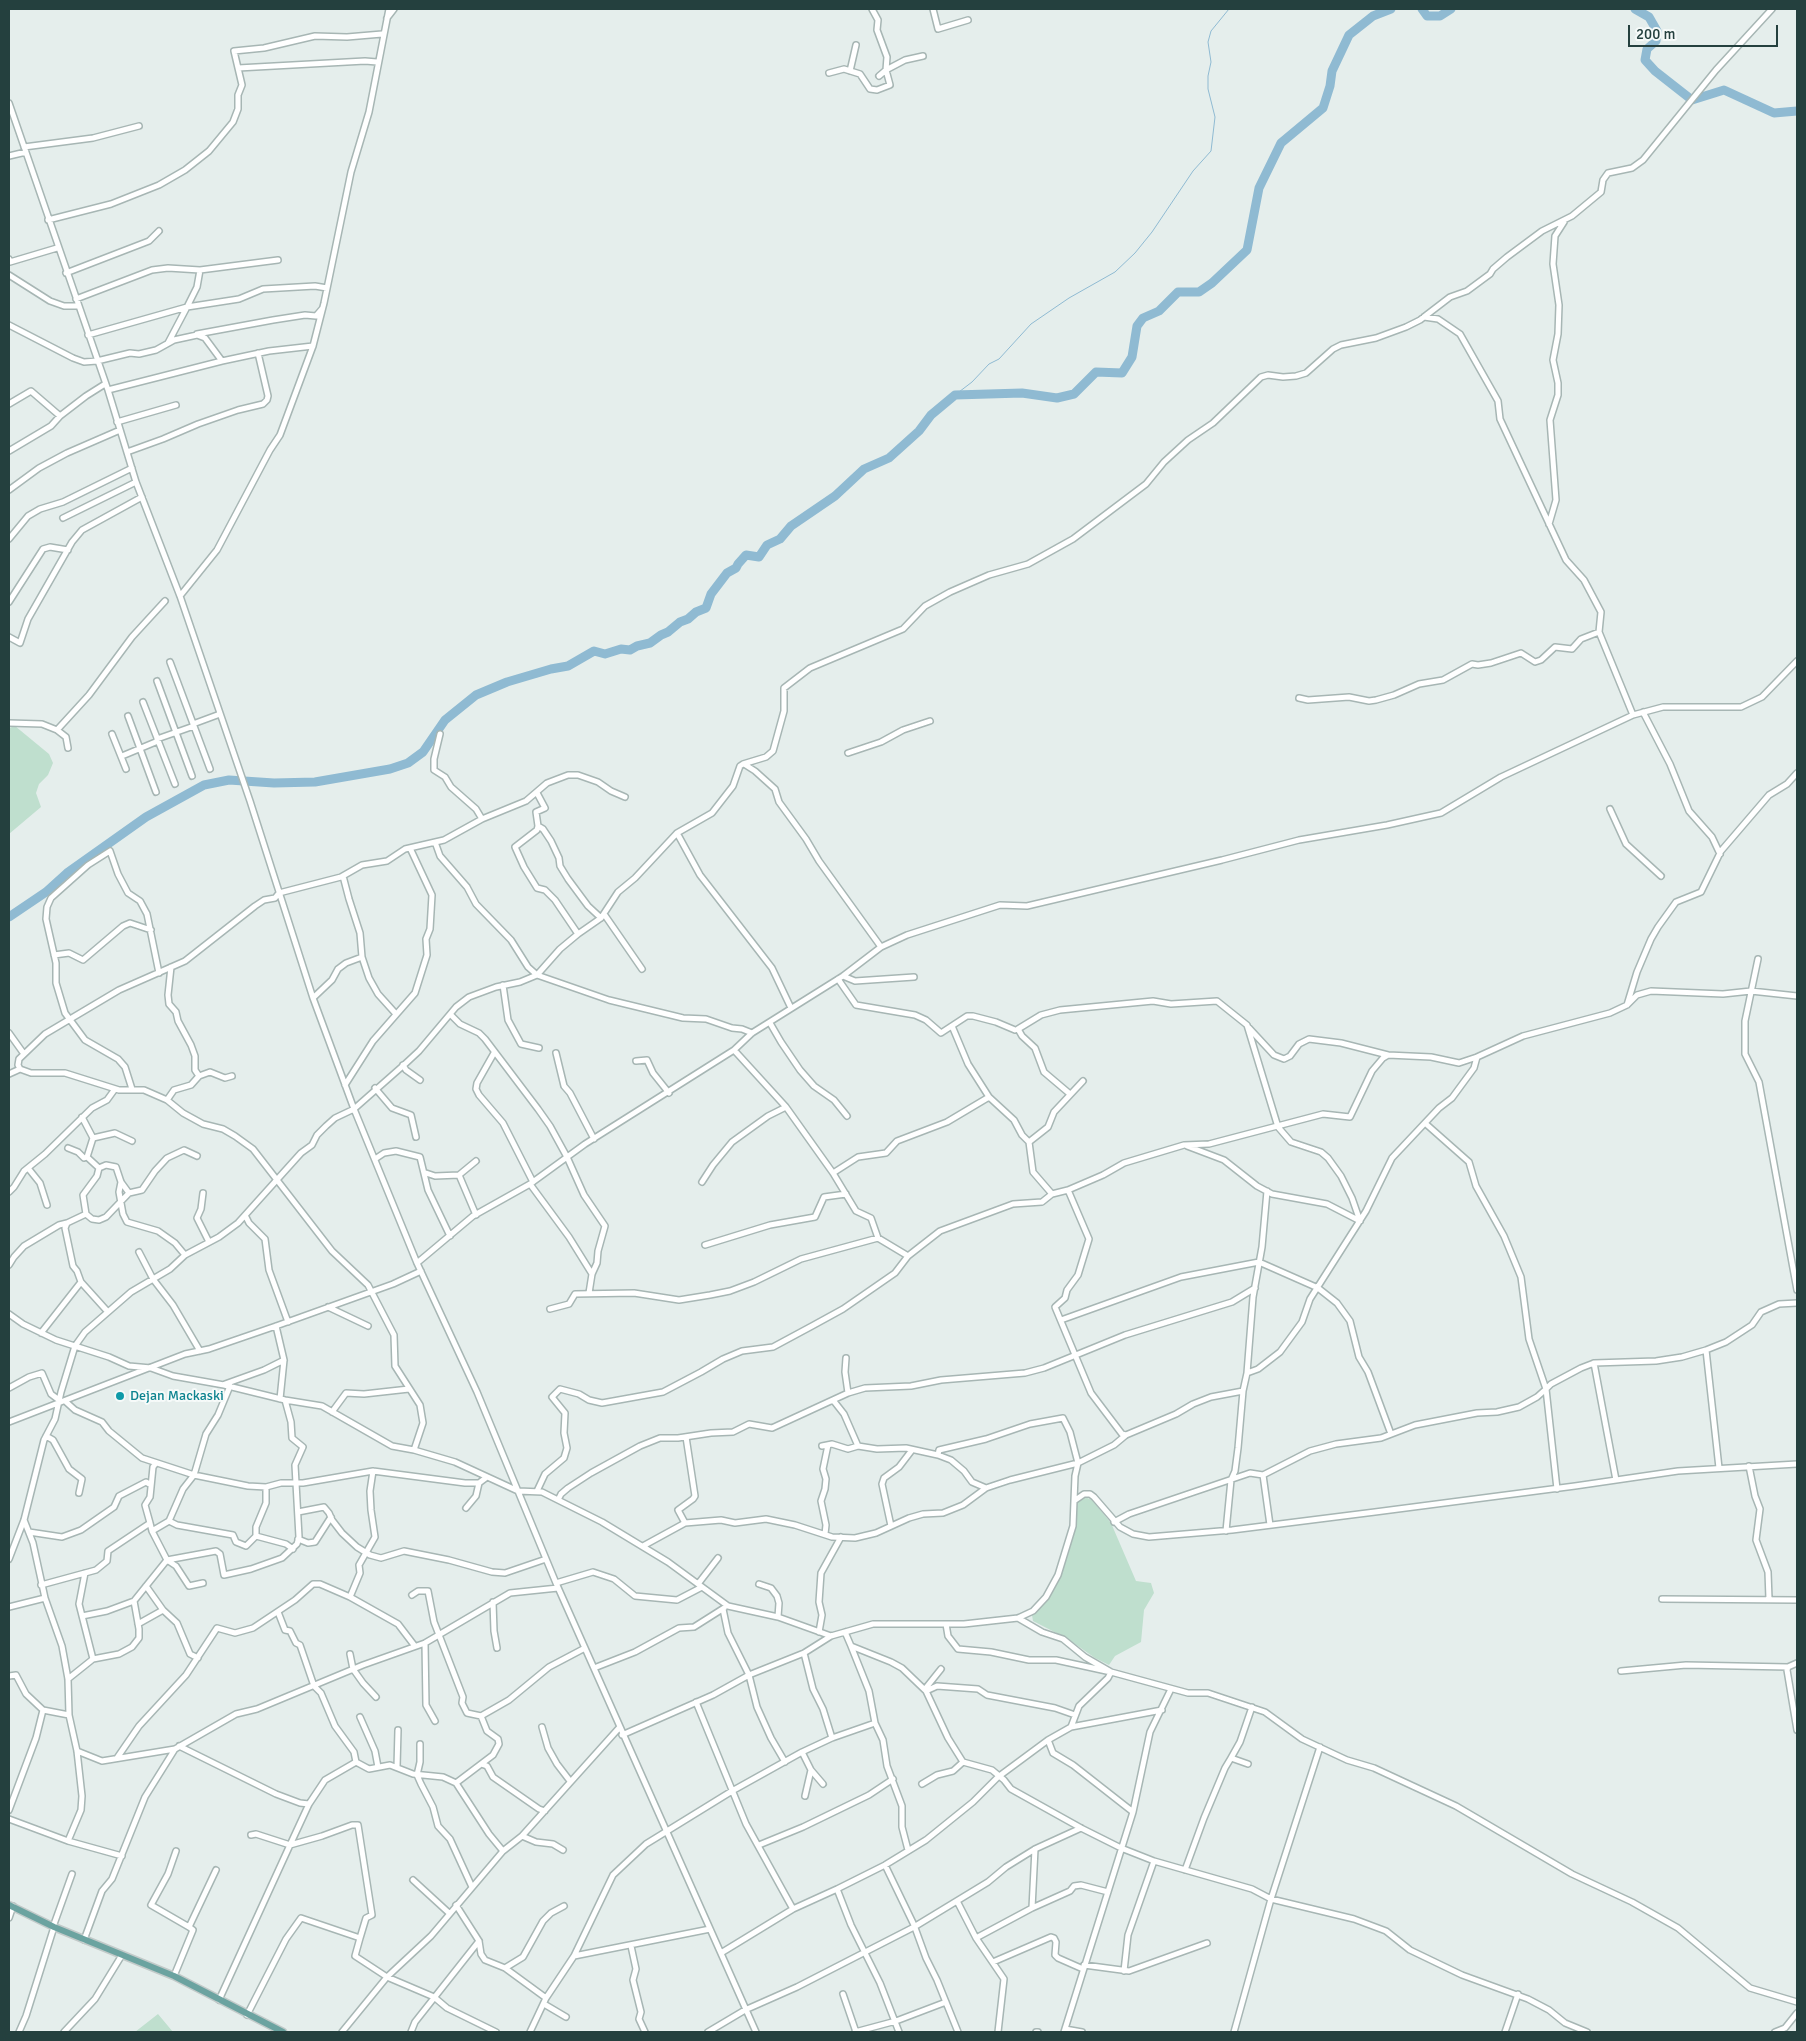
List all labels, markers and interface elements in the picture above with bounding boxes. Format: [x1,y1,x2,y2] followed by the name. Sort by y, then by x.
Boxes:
[1631,15,1781,47] scale bar
[1636,25,1676,43] text: 200 m
[130,1388,224,1404] place label: Dejan Mackaski
[114,1390,126,1402] marker: Dejan Mackaski

